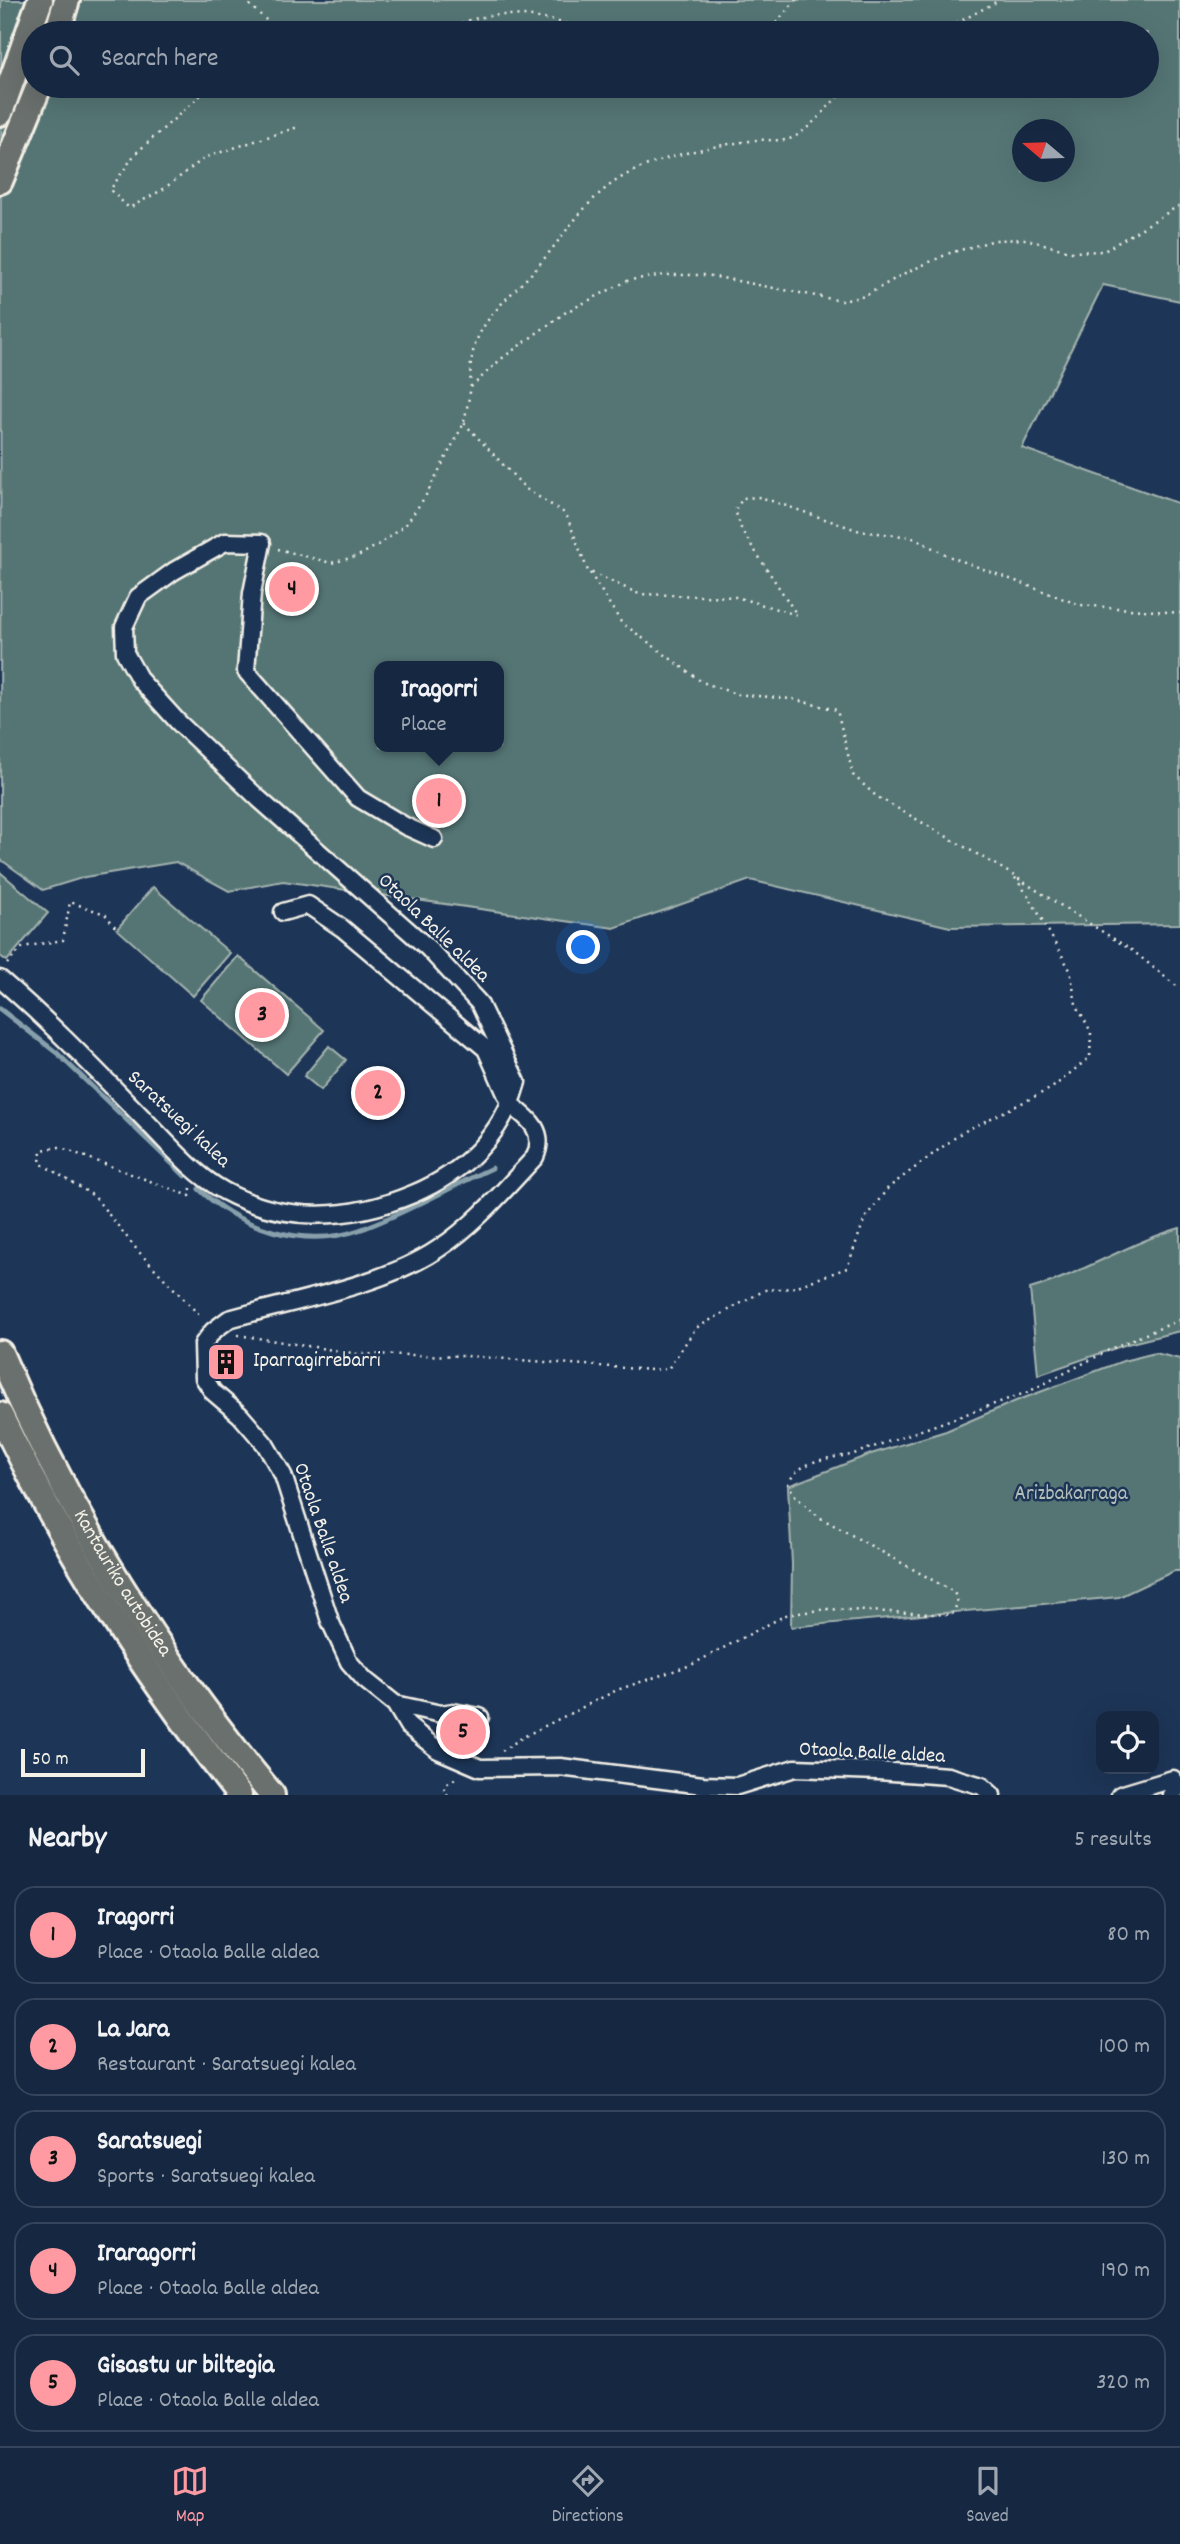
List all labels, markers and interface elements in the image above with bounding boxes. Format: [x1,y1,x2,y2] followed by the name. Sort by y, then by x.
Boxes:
[21,21,1159,98] search box
[45,41,83,79] icon: search
[101,41,219,78] text: Search here
[1012,119,1075,182] north arrow
[269,563,315,615] pin: 4
[374,661,504,752] popup
[401,672,477,709] text: Iragorri
[401,709,447,742] text: Place
[416,775,462,827] pin: 1
[370,867,497,991] street label: Otaola Balle aldea
[566,930,600,964] your location
[239,989,285,1041] pin: 3
[119,1064,237,1177] street label: Saratsuegi kalea
[355,1067,401,1119] pin: 2
[205,1341,247,1383] building icon: Iparragirrebarri
[253,1347,381,1377] place label: Iparragirrebarri
[284,1459,360,1608] street label: Otaola Balle aldea
[1015,1480,1129,1510] park label: Arizbakarraga
[64,1505,179,1664] street label: Kantauriko autobidea
[440,1706,486,1758] pin: 5
[1096,1711,1159,1774] map controls
[1096,1711,1159,1774] button: locate
[798,1735,947,1773] street label: Otaola Balle aldea
[21,1746,145,1778] scale bar
[32,1747,69,1774] text: 50 m
[28,1819,106,1862] text: Nearby
[1074,1824,1152,1857] text: 5 results
[97,1900,174,1937] text: Iragorri
[50,1919,56,1952] text: 1
[1107,1919,1150,1952] text: 80 m
[97,1937,319,1970] text: Place · Otaola Balle aldea
[97,2012,169,2049] text: La Jara
[48,2031,58,2064] text: 2
[1099,2031,1150,2064] text: 100 m
[97,2049,356,2082] text: Restaurant · Saratsuegi kalea
[97,2124,202,2161] text: Saratsuegi
[48,2143,58,2176] text: 3
[1101,2143,1150,2176] text: 130 m
[97,2161,315,2194] text: Sports · Saratsuegi kalea
[97,2236,196,2273] text: Iraragorri
[48,2255,58,2288] text: 4
[1101,2255,1150,2288] text: 190 m
[97,2273,319,2306] text: Place · Otaola Balle aldea
[97,2348,274,2385] text: Gisastu ur biltegia
[48,2367,58,2400] text: 5
[1096,2367,1150,2400] text: 320 m
[97,2385,319,2418] text: Place · Otaola Balle aldea
[171,2462,209,2531] tab: Map
[552,2462,624,2531] tab: Directions
[966,2462,1009,2531] tab: Saved

